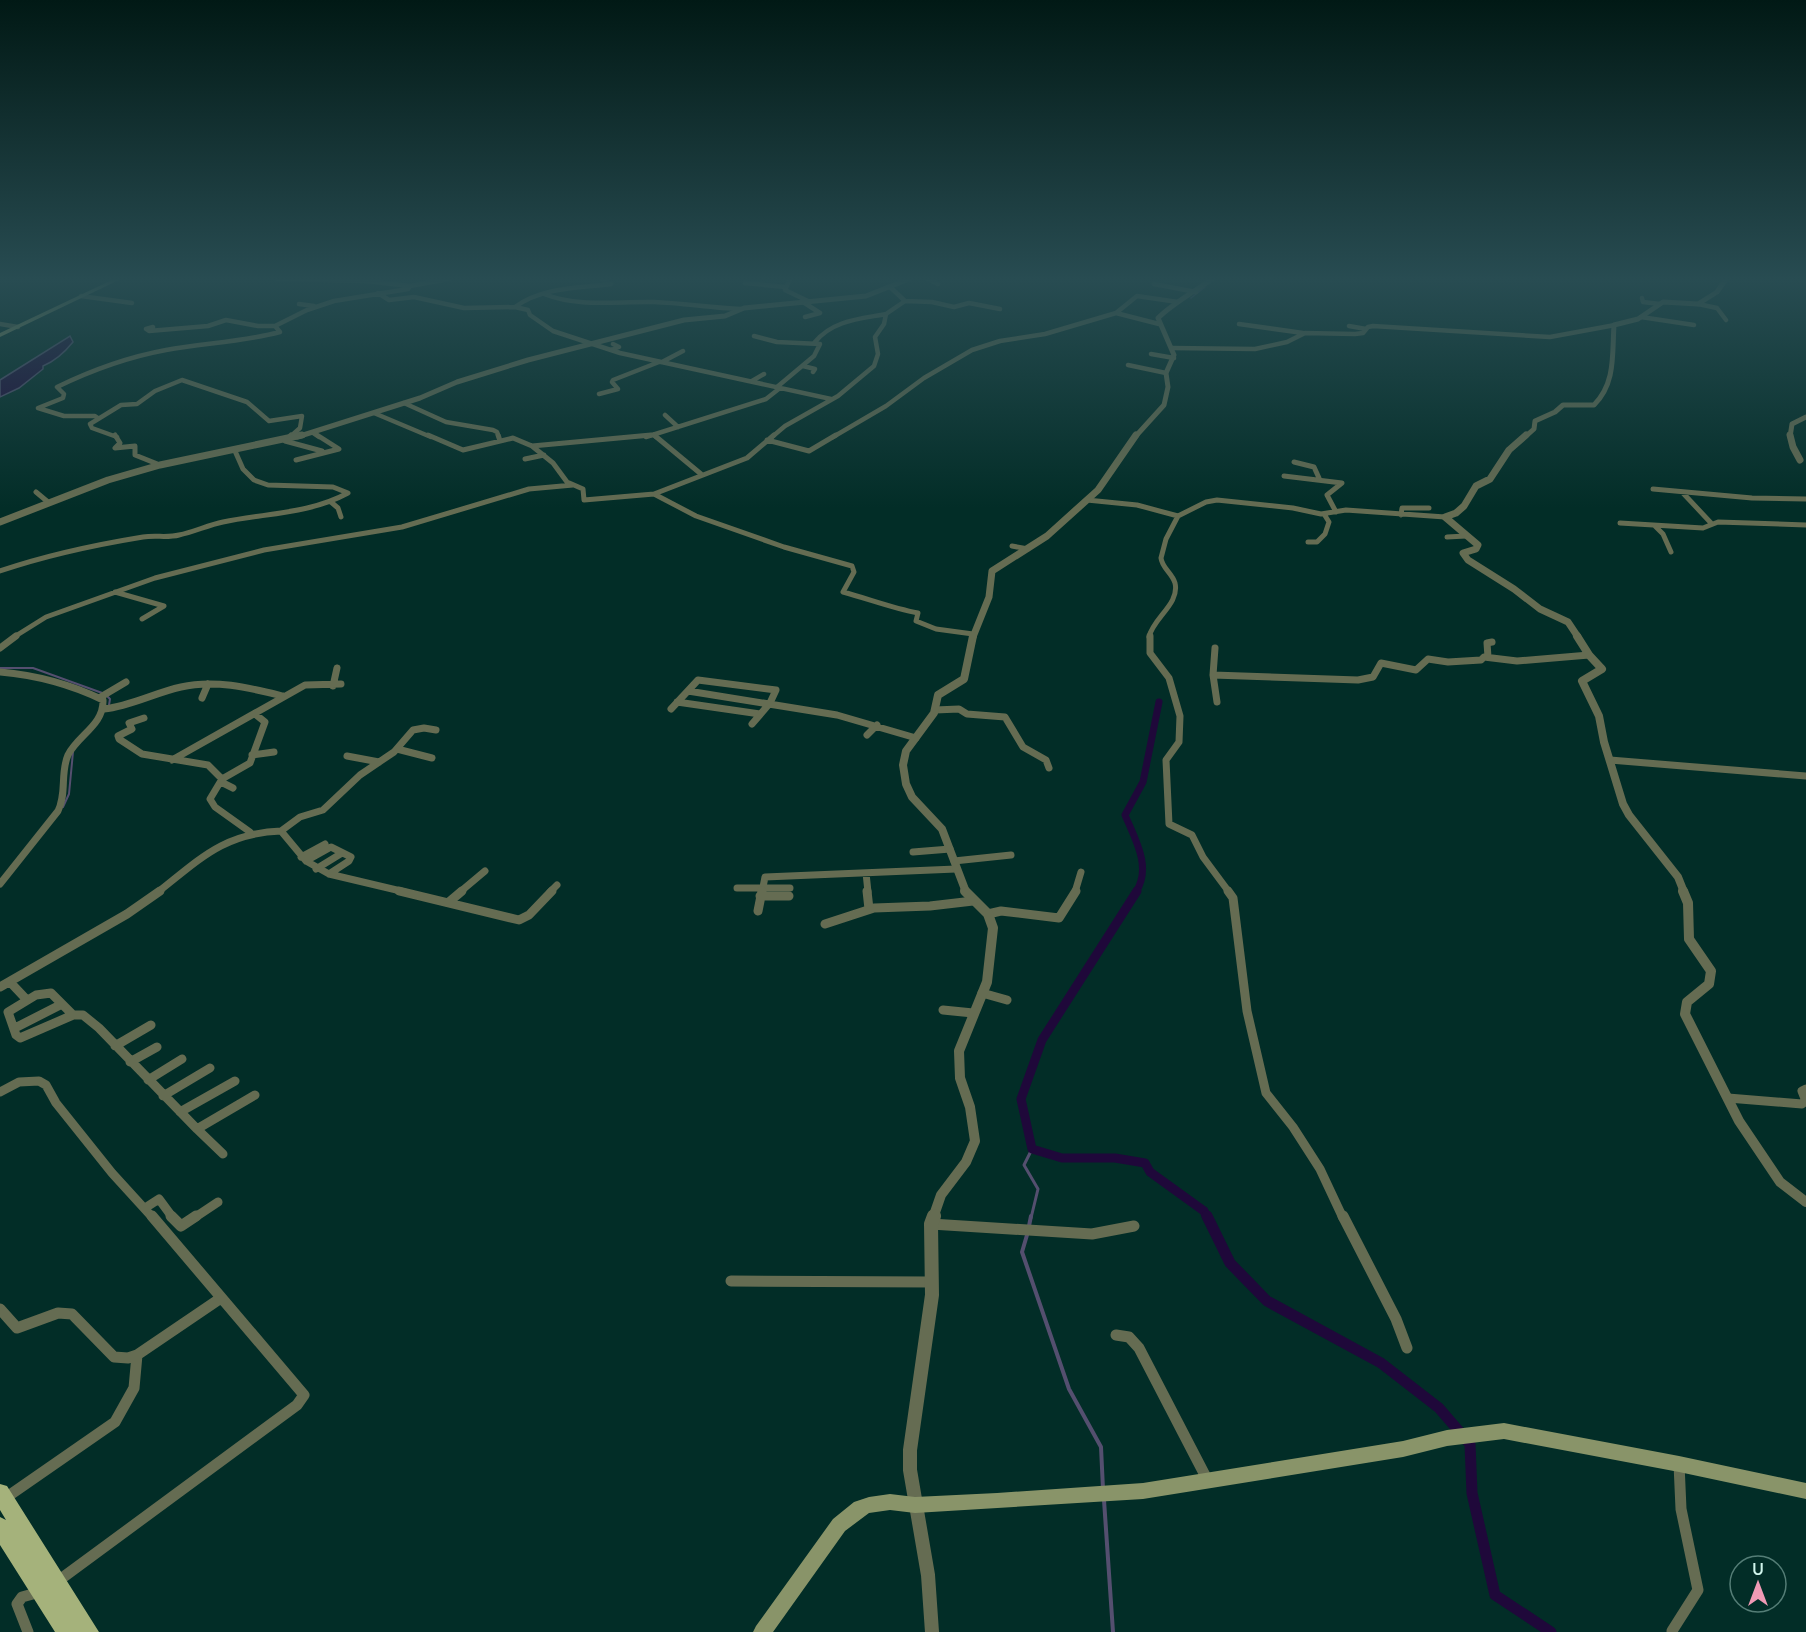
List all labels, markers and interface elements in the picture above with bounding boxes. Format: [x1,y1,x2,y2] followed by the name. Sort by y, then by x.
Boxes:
[1728,1554,1788,1614] north arrow
[1752,1558,1764,1580] text: U

